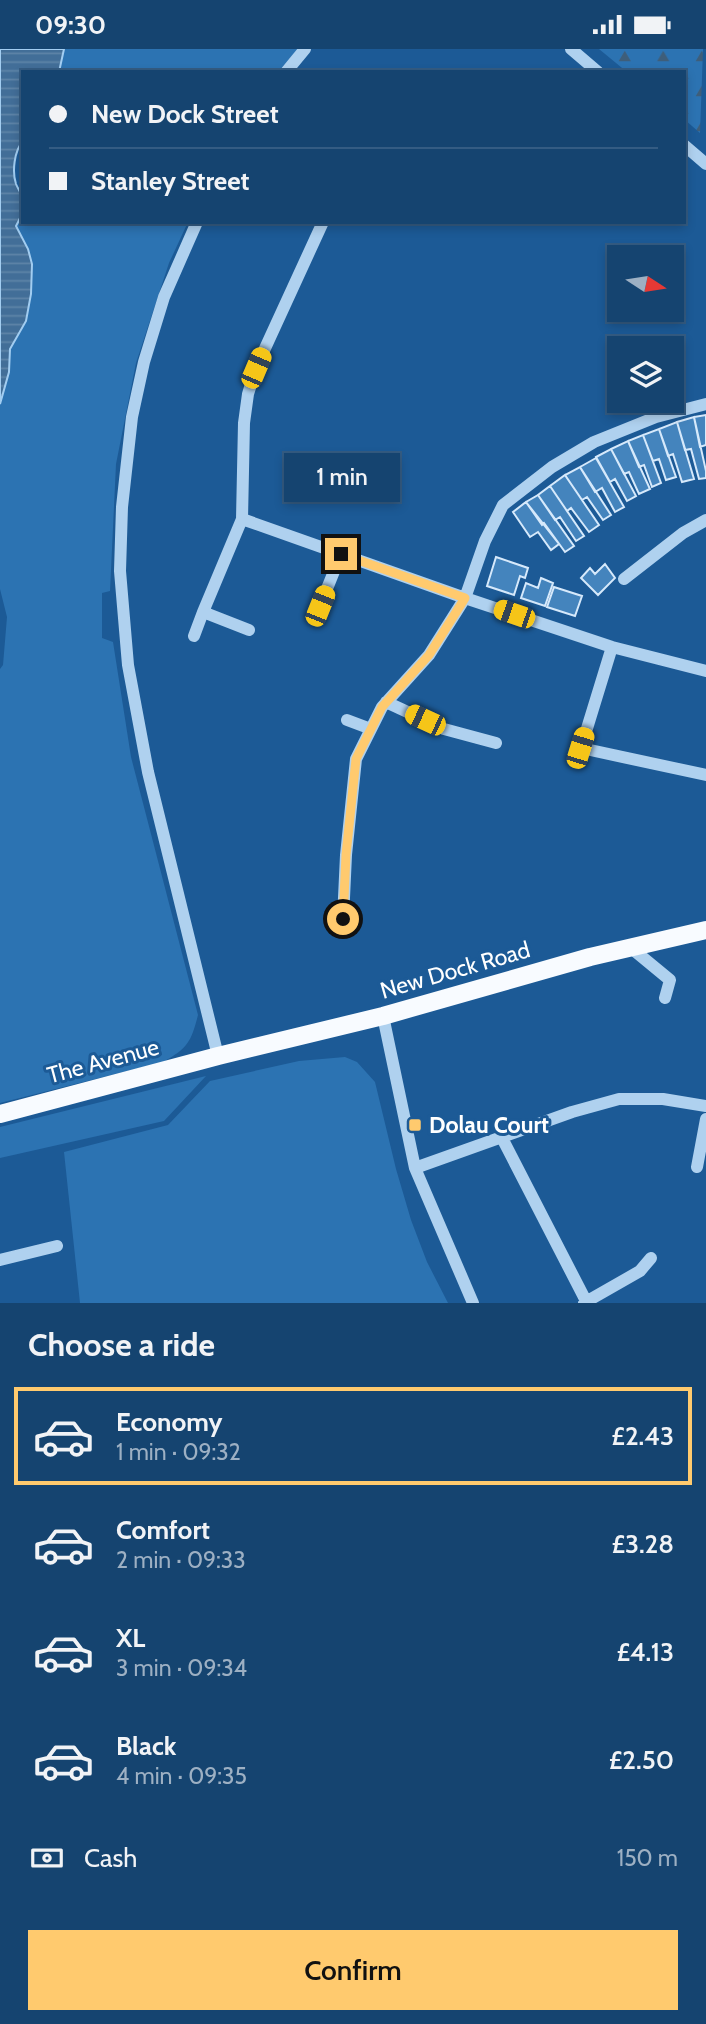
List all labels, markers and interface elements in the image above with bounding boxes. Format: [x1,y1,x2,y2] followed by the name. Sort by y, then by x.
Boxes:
[35,9,106,41] text: 09:30
[91,98,279,130] text: New Dock Street
[91,165,250,197] text: Stanley Street
[607,245,684,322] north arrow
[607,245,684,413] map controls
[607,336,684,413] button: layers
[239,345,274,391] car
[283,453,399,501] callout: 1 min
[316,463,368,491] text: 1 min
[325,538,357,570] route end
[303,583,338,629] car
[491,597,538,631] car
[402,702,449,738] car
[564,725,597,771] car
[327,903,359,935] route start
[377,935,533,1005] street label: New Dock Road
[44,1033,162,1089] street label: The Avenue
[429,1111,549,1139] place label: Dolau Court
[407,1117,423,1133] marker: Dolau Court
[28,1325,215,1364] text: Choose a ride
[32,1405,95,1468] icon: car
[116,1406,222,1438] text: Economy
[611,1420,674,1452] text: £2.43
[116,1438,241,1466] text: 1 min · 09:32
[32,1513,95,1576] icon: car
[116,1514,210,1546] text: Comfort
[611,1528,674,1560] text: £3.28
[116,1546,246,1574] text: 2 min · 09:33
[32,1621,95,1684] icon: car
[116,1622,145,1654] text: XL
[616,1636,674,1668] text: £4.13
[116,1654,247,1682] text: 3 min · 09:34
[32,1729,95,1792] icon: car
[116,1730,176,1762] text: Black
[609,1744,674,1776] text: £2.50
[116,1762,247,1790] text: 4 min · 09:35
[28,1839,66,1877] icon: cash
[84,1842,137,1874] text: Cash
[617,1844,678,1872] text: 150 m
[28,1930,678,2010] button: Confirm

